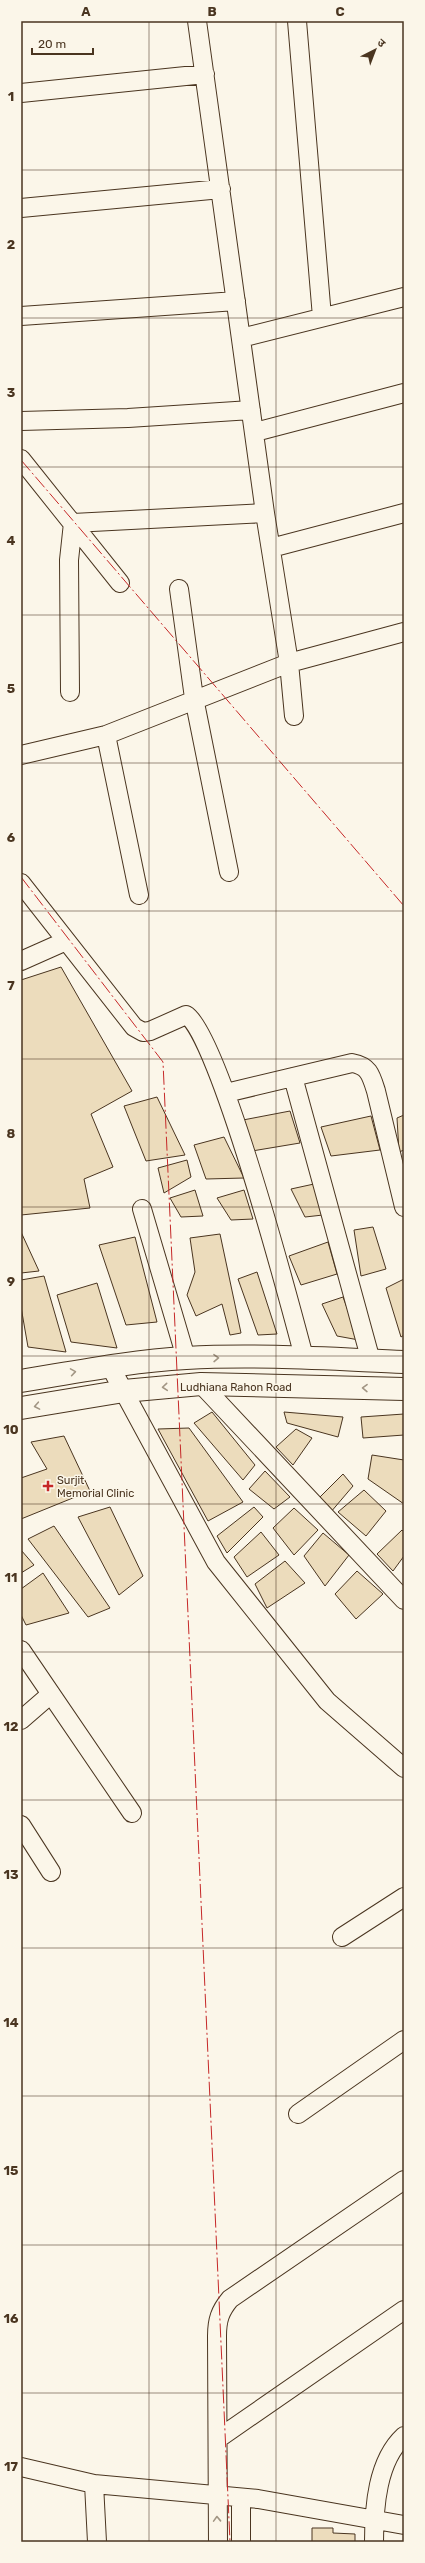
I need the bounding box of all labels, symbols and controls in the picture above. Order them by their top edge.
text: A [81,4,91,19]
text: B [207,4,217,19]
text: C [335,4,345,19]
scale bar [32,30,93,56]
north arrow [355,30,395,70]
text: उ [375,36,389,50]
text: 20 m [38,37,66,51]
text: 1 [8,89,14,104]
text: 2 [7,237,15,252]
text: 3 [7,385,16,400]
text: 4 [7,533,16,548]
text: 5 [7,681,15,696]
text: 6 [7,830,16,845]
text: 7 [7,978,15,993]
text: 8 [7,1126,16,1141]
text: 9 [7,1274,15,1289]
one-way arrow [213,1354,219,1362]
one-way arrow [70,1369,76,1377]
street label: Ludhiana Rahon Road [180,1381,292,1394]
one-way arrow [162,1383,168,1392]
one-way arrow [362,1384,368,1392]
one-way arrow [33,1401,40,1409]
text: 10 [3,1422,19,1437]
place label: Surjit Memorial Clinic [57,1474,134,1500]
marker: Surjit Memorial Clinic [42,1480,54,1492]
text: 11 [5,1570,17,1585]
text: 12 [4,1719,18,1734]
text: 13 [3,1867,19,1882]
text: 14 [3,2015,19,2030]
text: 15 [4,2163,18,2178]
text: 16 [4,2311,19,2326]
text: 17 [4,2459,19,2474]
one-way arrow [213,2516,221,2522]

